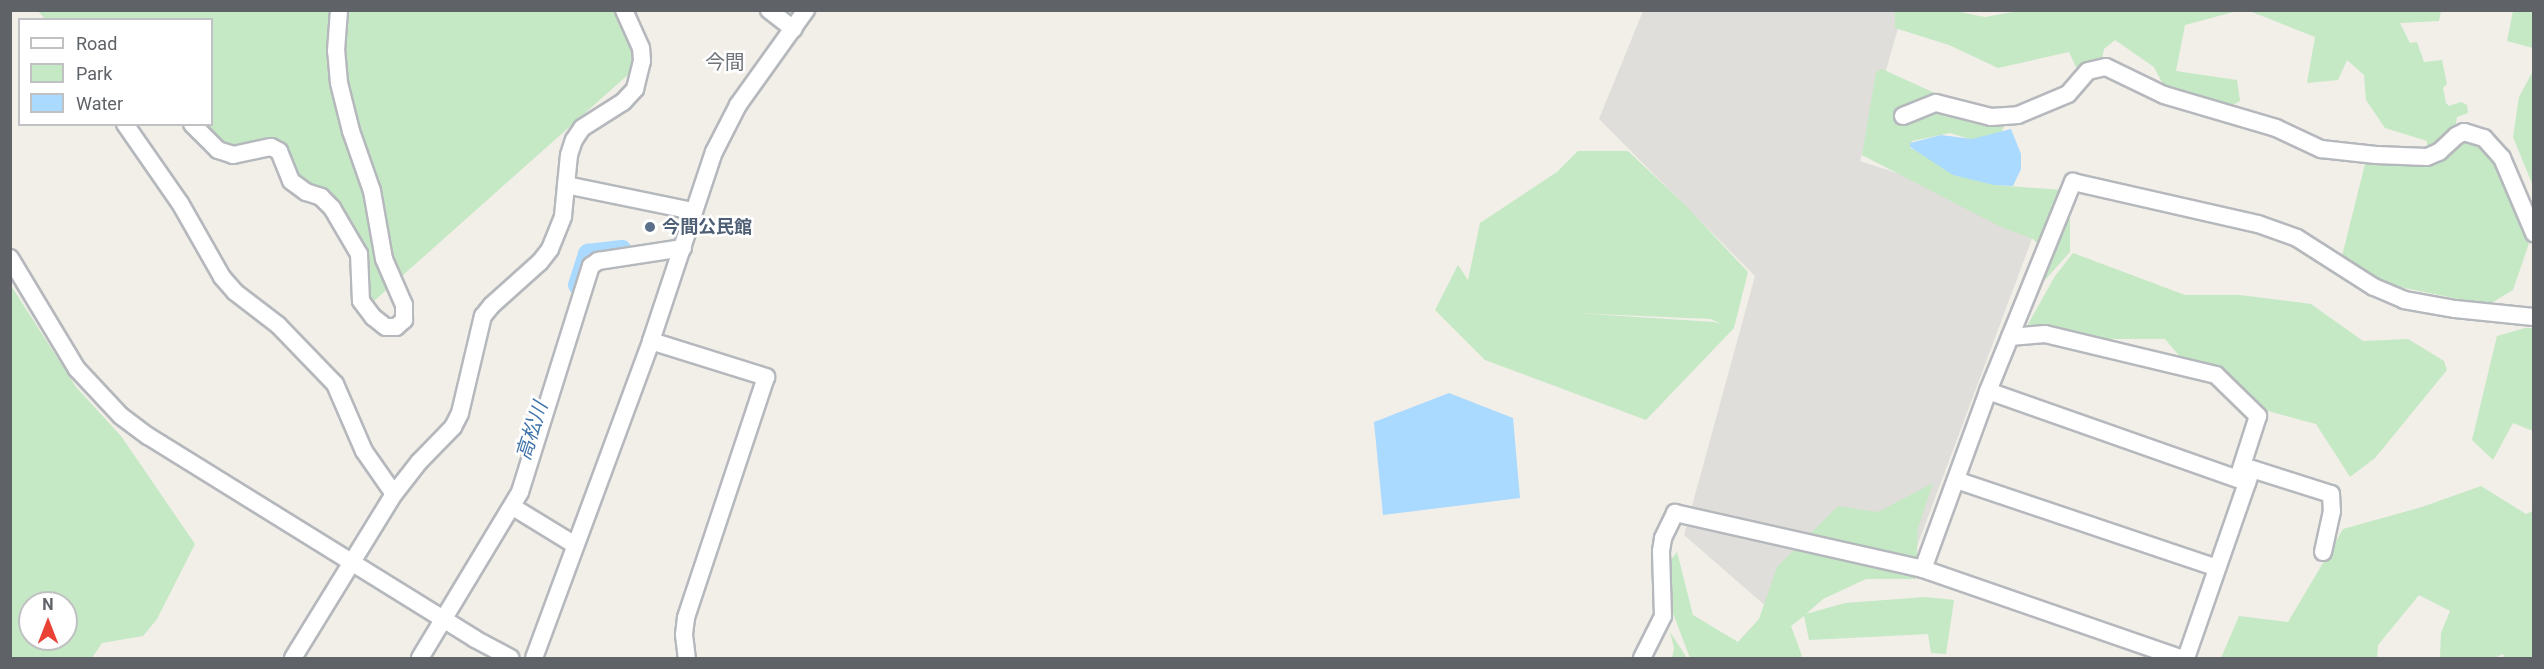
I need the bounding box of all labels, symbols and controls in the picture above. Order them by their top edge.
legend [18,18,213,126]
text: Road [76,33,117,54]
district label: 今間 [705,50,745,74]
text: Park [76,63,112,84]
text: Water [76,93,123,114]
place label: 今間公民館 [662,216,752,238]
marker: 今間公民館 [643,220,657,234]
water label: 高松川 [511,399,553,463]
north arrow [18,591,78,651]
text: N [42,595,54,614]

